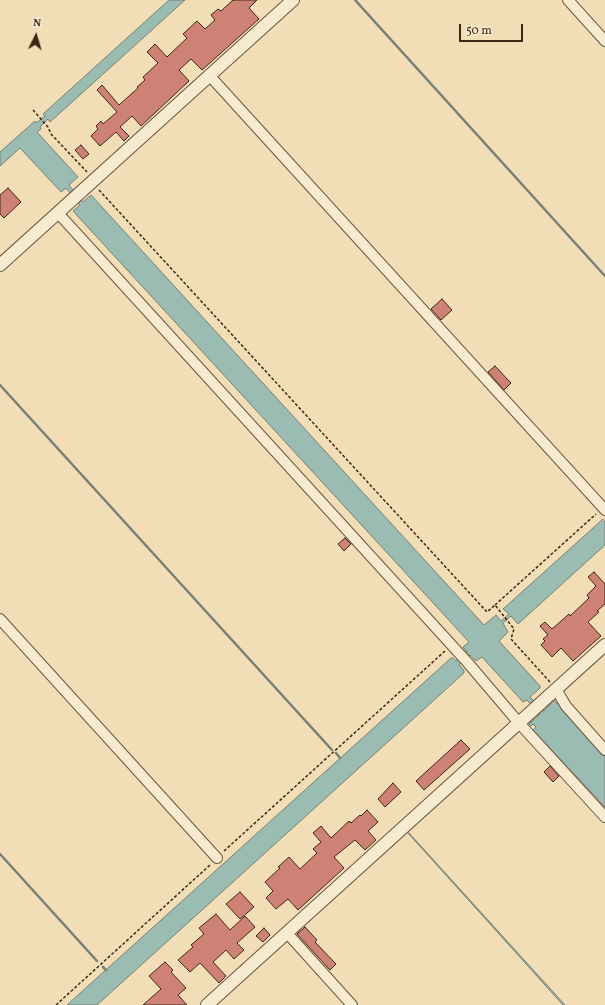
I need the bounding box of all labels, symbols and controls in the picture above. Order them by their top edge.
north arrow [16,16,56,56]
text: N [32,16,42,31]
scale bar [461,16,525,42]
text: 50 m [466,23,492,39]

